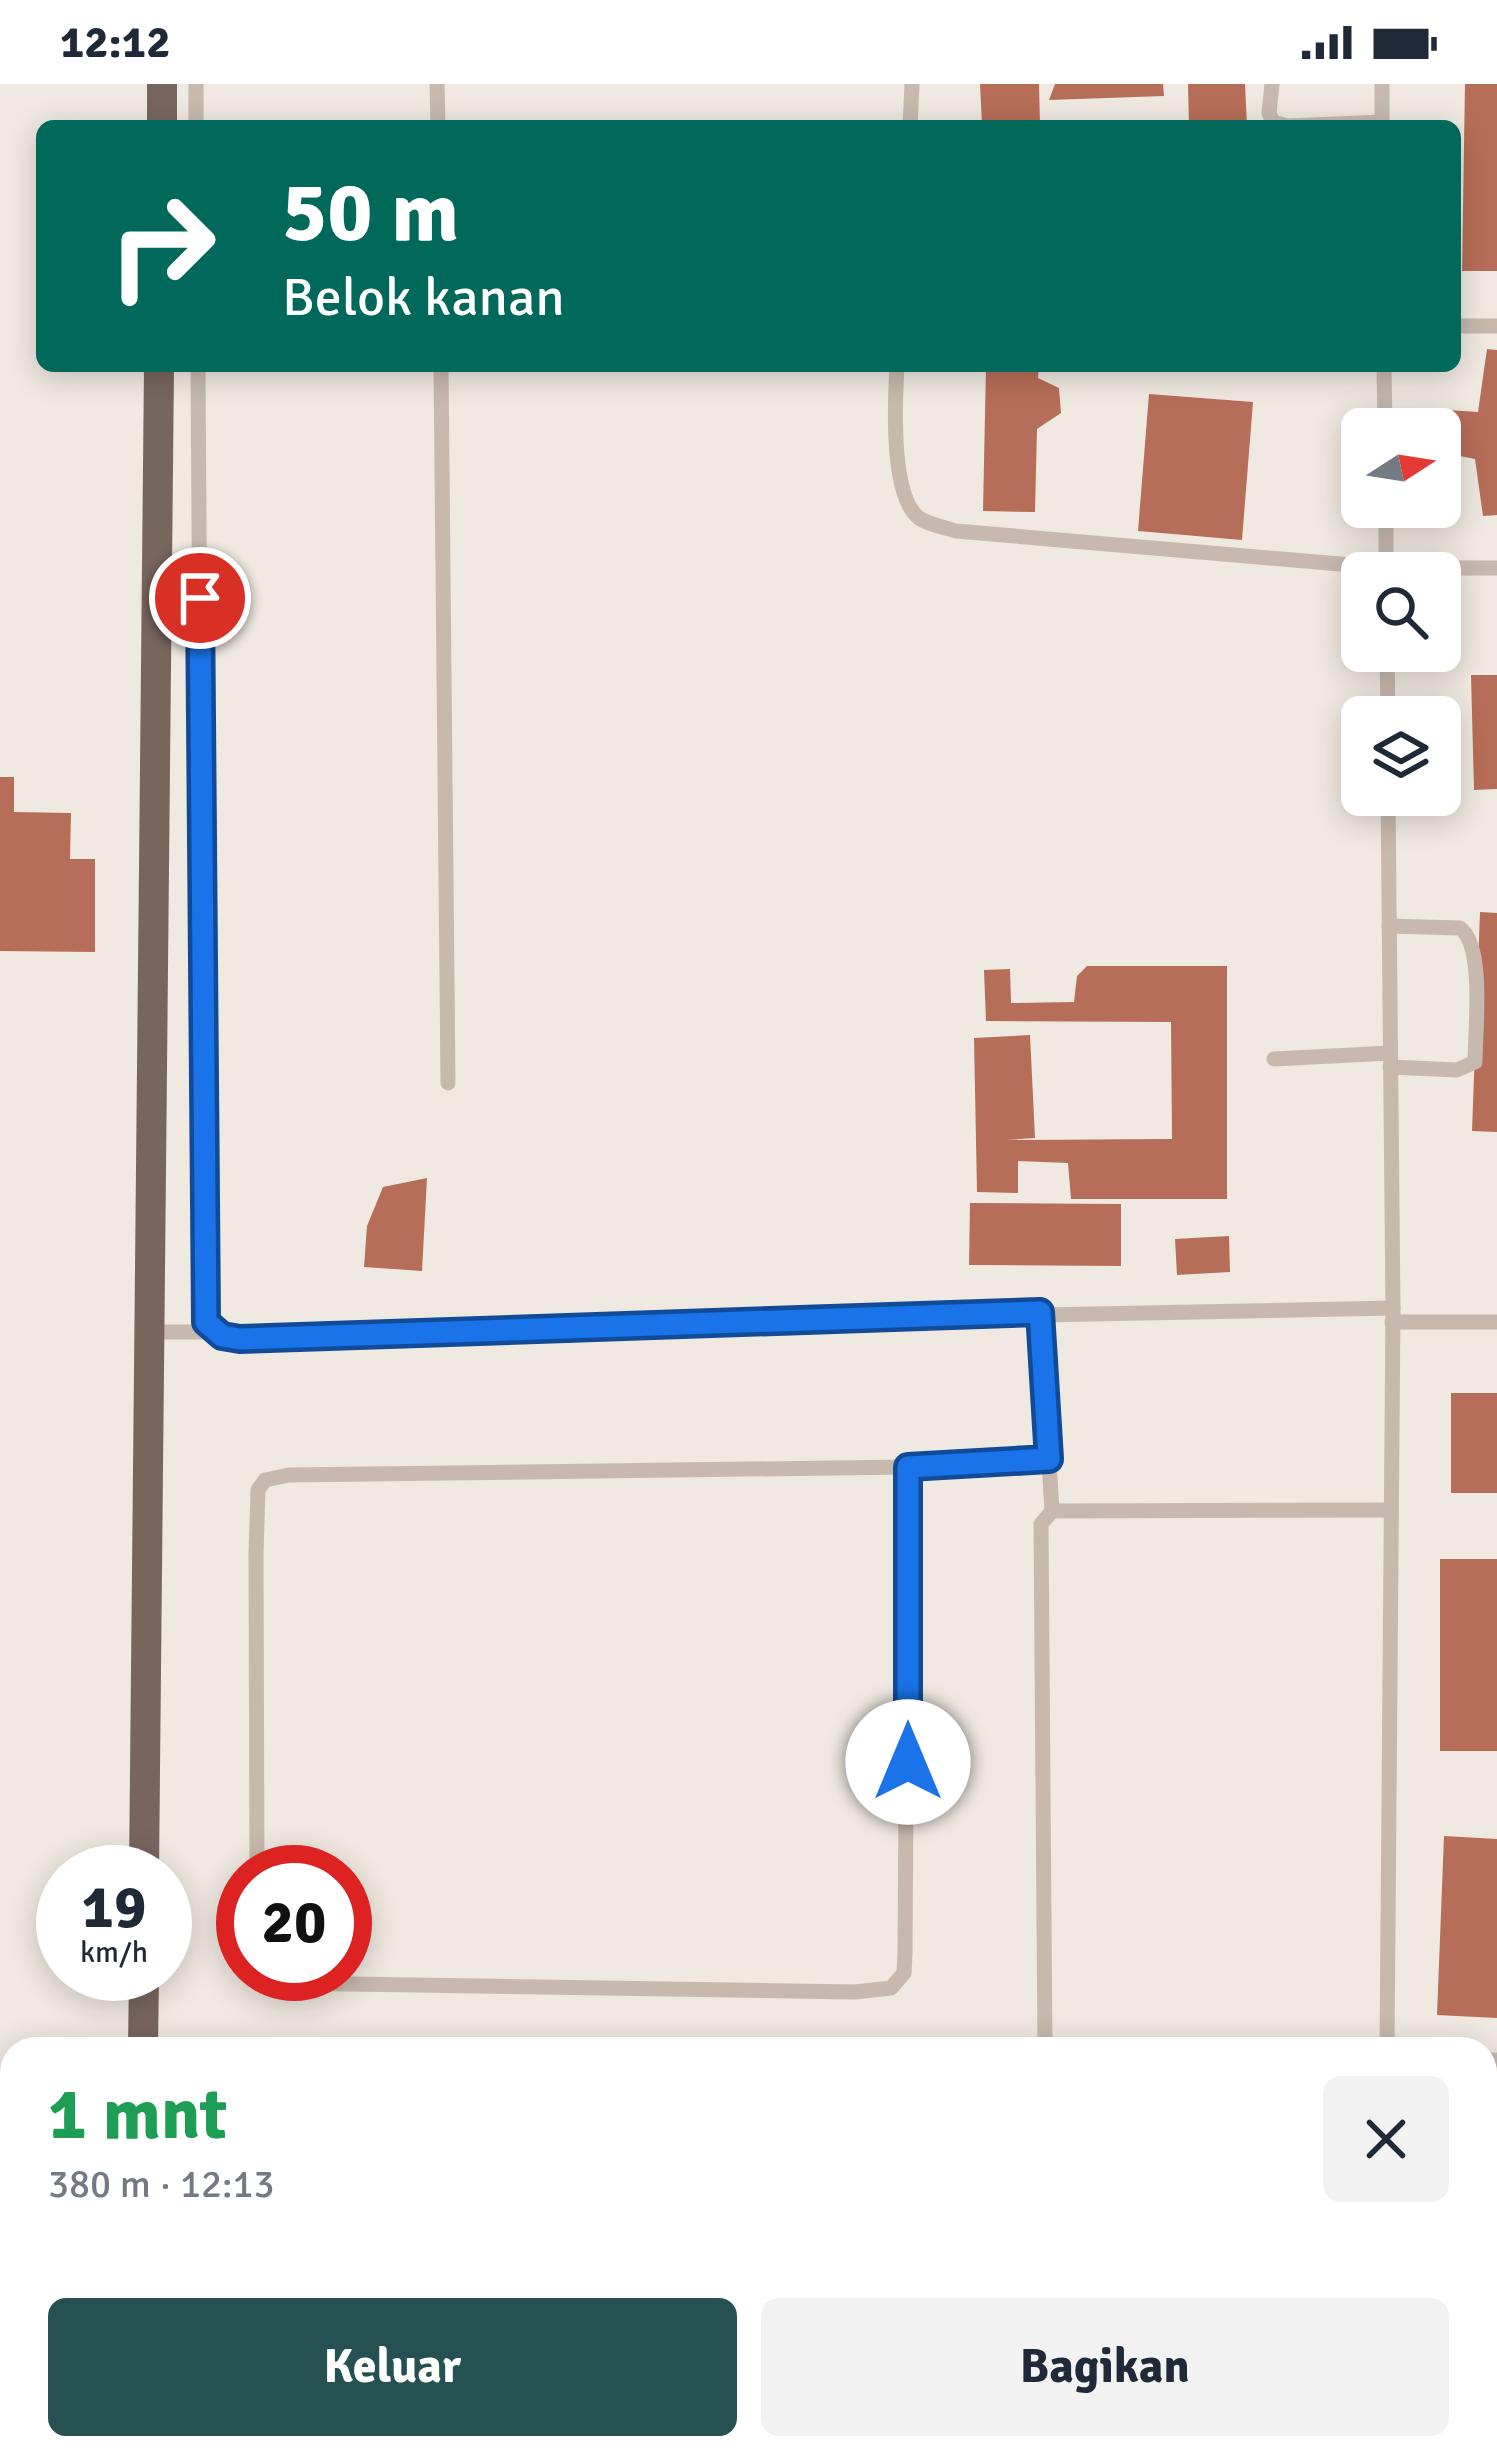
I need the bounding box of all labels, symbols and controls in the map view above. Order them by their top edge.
text: 12:12 [60,15,170,70]
text: 50 m [282,161,459,265]
icon: right [84,168,240,324]
text: Belok kanan [282,264,565,331]
north arrow [1341,408,1461,528]
map controls [1341,408,1461,816]
pin [149,547,251,649]
button: search [1341,552,1461,672]
icon: arrive [167,565,233,631]
button: layers [1341,696,1461,816]
position arrow [845,1699,971,1825]
speed limit sign: 20 [216,1845,372,2001]
text: 19 [82,1871,146,1945]
text: km/h [80,1934,148,1971]
text: 1 mnt [48,2070,227,2159]
button: close [1323,2076,1449,2202]
text: 380 m · 12:13 [48,2160,275,2208]
button: Keluar [48,2298,737,2436]
button: Bagikan [761,2298,1449,2436]

